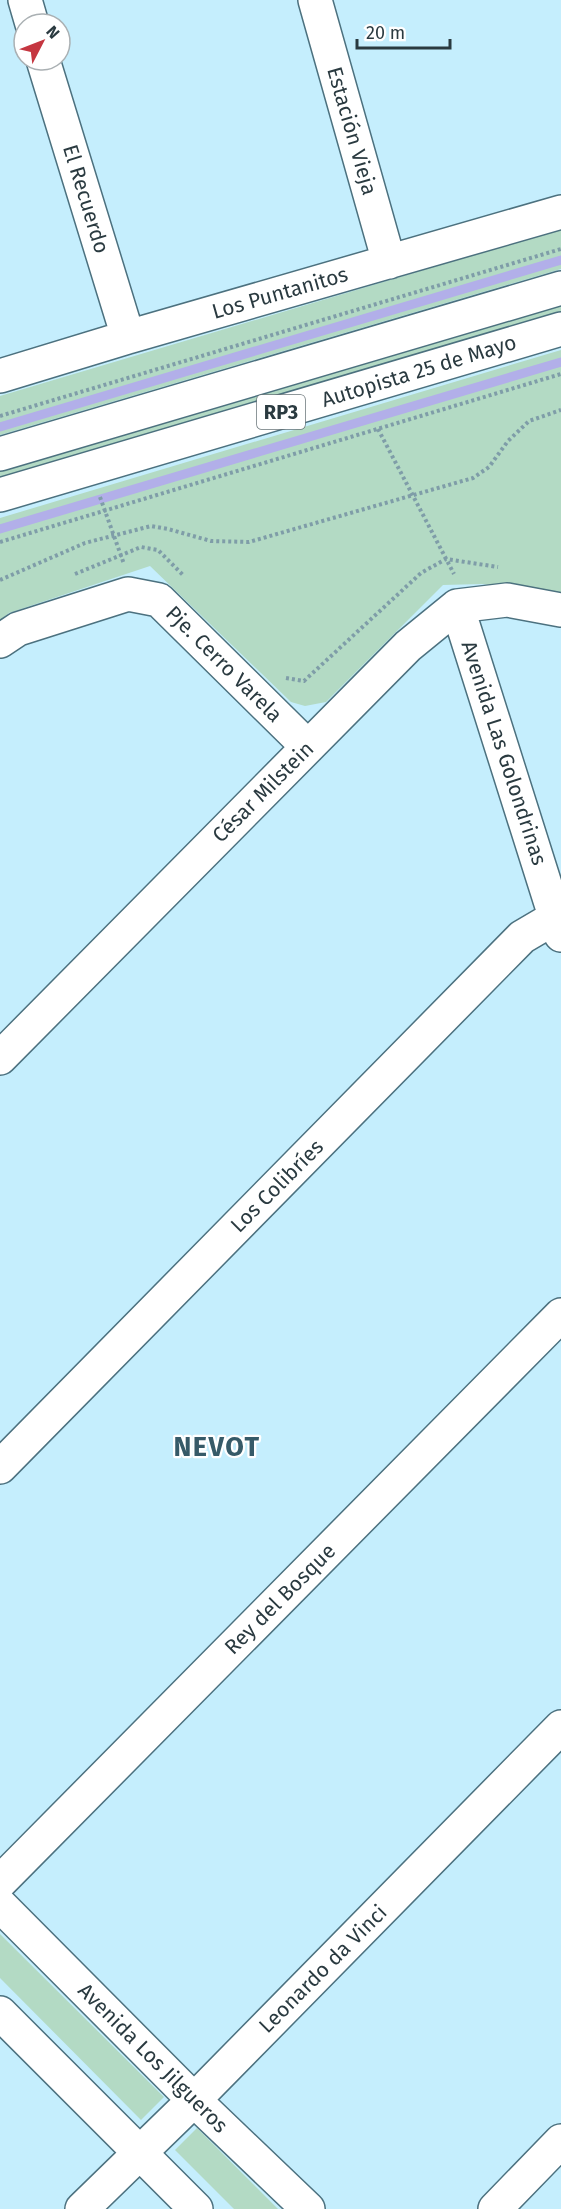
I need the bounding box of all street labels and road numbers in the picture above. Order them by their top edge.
street label: Estación Vieja [321,64,383,198]
street label: El Recuerdo [57,141,115,257]
street label: Los Puntanitos [209,261,351,325]
street label: Autopista 25 de Mayo [318,329,520,413]
road number: RP3 [257,395,305,429]
street label: Pje. Cerro Varela [160,600,288,728]
street label: Avenida Las Golondrinas [455,638,553,869]
street label: César Milstein [207,736,319,848]
street label: Los Colibríes [225,1134,329,1238]
street label: Rey del Bosque [219,1538,341,1660]
street label: Leonardo da Vinci [253,1899,393,2039]
street label: Avenida Los Jilgueros [73,1978,234,2139]

